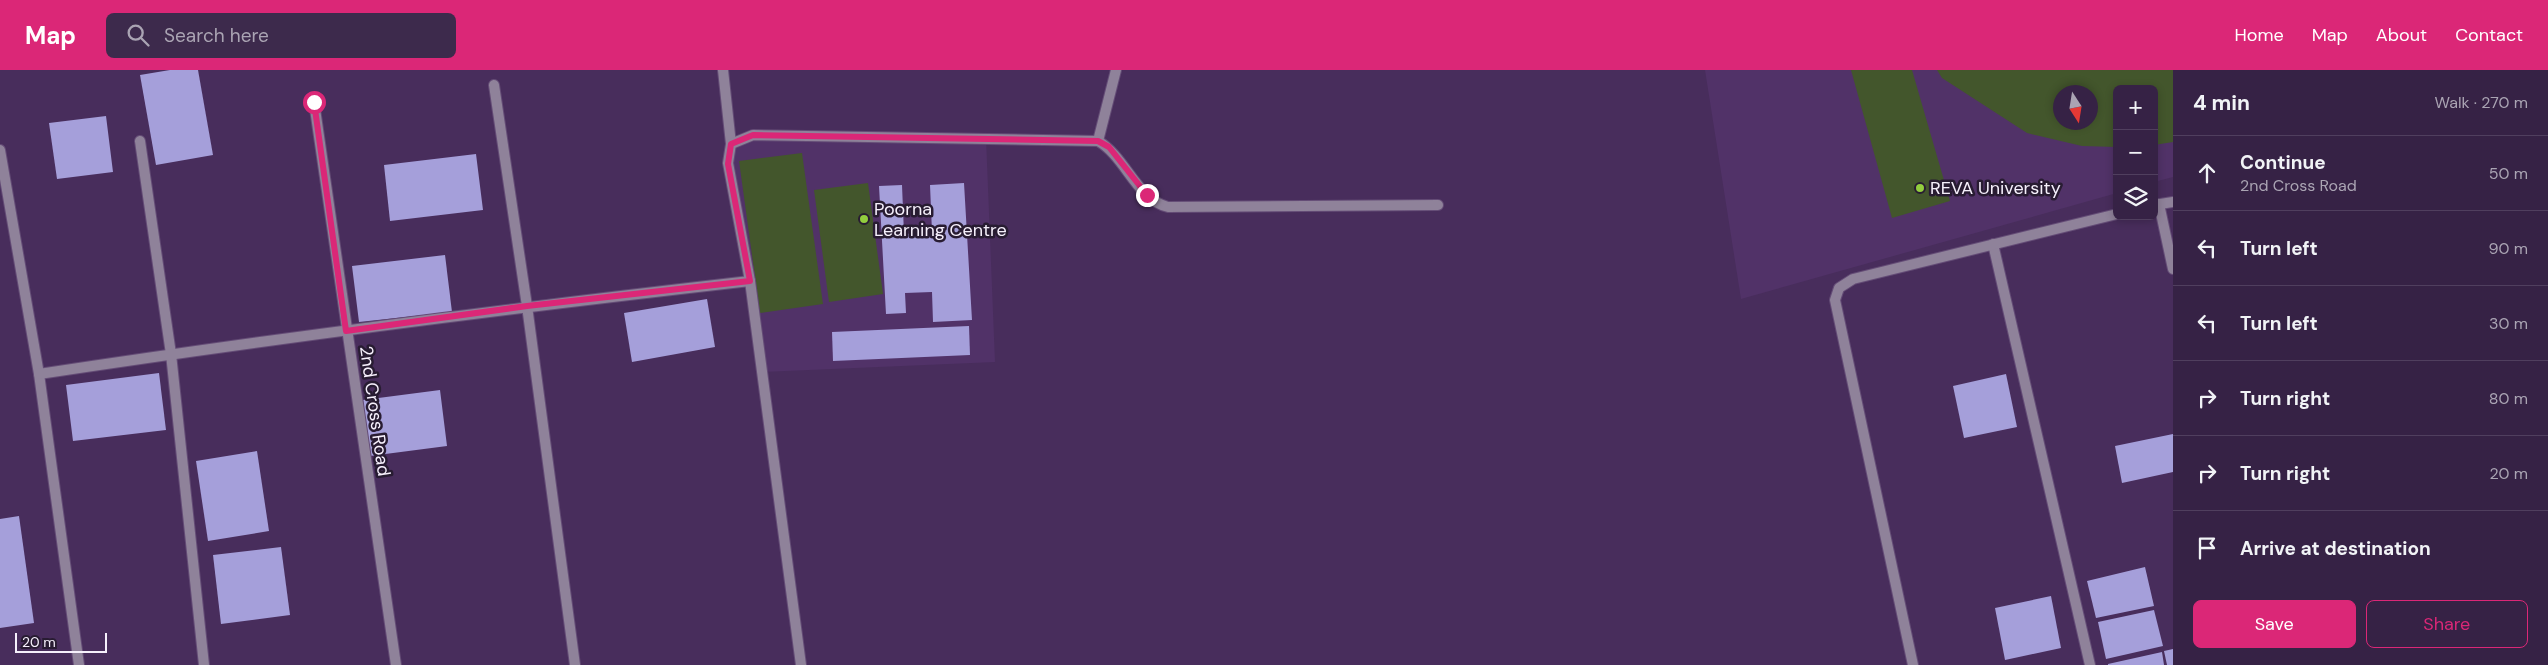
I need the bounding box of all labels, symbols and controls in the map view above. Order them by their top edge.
search box [106,13,456,58]
text: Map [25,20,76,51]
icon: search [124,21,152,49]
text: Search here [164,23,269,48]
text: Home [2234,23,2284,47]
text: Map [2312,23,2348,47]
text: About [2376,23,2427,47]
text: Contact [2455,23,2523,47]
north arrow [2053,85,2098,130]
map controls [2113,85,2158,220]
button: + [2113,85,2158,130]
text: 4 min [2193,89,2250,117]
route start [303,91,326,114]
text: Walk · 270 m [2435,92,2528,113]
button: − [2113,130,2158,175]
text: Continue [2240,150,2326,175]
icon: ahead [2193,159,2221,187]
text: 50 m [2489,163,2528,184]
button: layers [2113,175,2158,220]
text: 2nd Cross Road [2240,175,2357,196]
place label: REVA University [1930,176,2061,200]
marker: REVA University [1914,182,1926,194]
route end [1136,184,1159,207]
place label: Poorna Learning Centre [874,197,1007,242]
marker: Poorna Learning Centre [858,213,870,225]
icon: left [2193,234,2221,262]
text: Turn left [2240,236,2318,261]
text: 90 m [2488,238,2528,259]
icon: left [2193,309,2221,337]
text: Turn left [2240,311,2318,336]
text: 30 m [2489,313,2528,334]
street label: 2nd Cross Road [354,344,396,478]
icon: right [2193,384,2221,412]
text: Turn right [2240,386,2330,411]
text: 80 m [2489,388,2528,409]
icon: right [2193,459,2221,487]
text: Turn right [2240,461,2330,486]
text: 20 m [2489,463,2528,484]
icon: arrive [2193,534,2221,562]
text: Arrive at destination [2240,536,2431,561]
button: Save [2193,600,2356,648]
button: Share [2366,600,2528,648]
scale bar [15,630,108,653]
text: 20 m [22,633,56,651]

